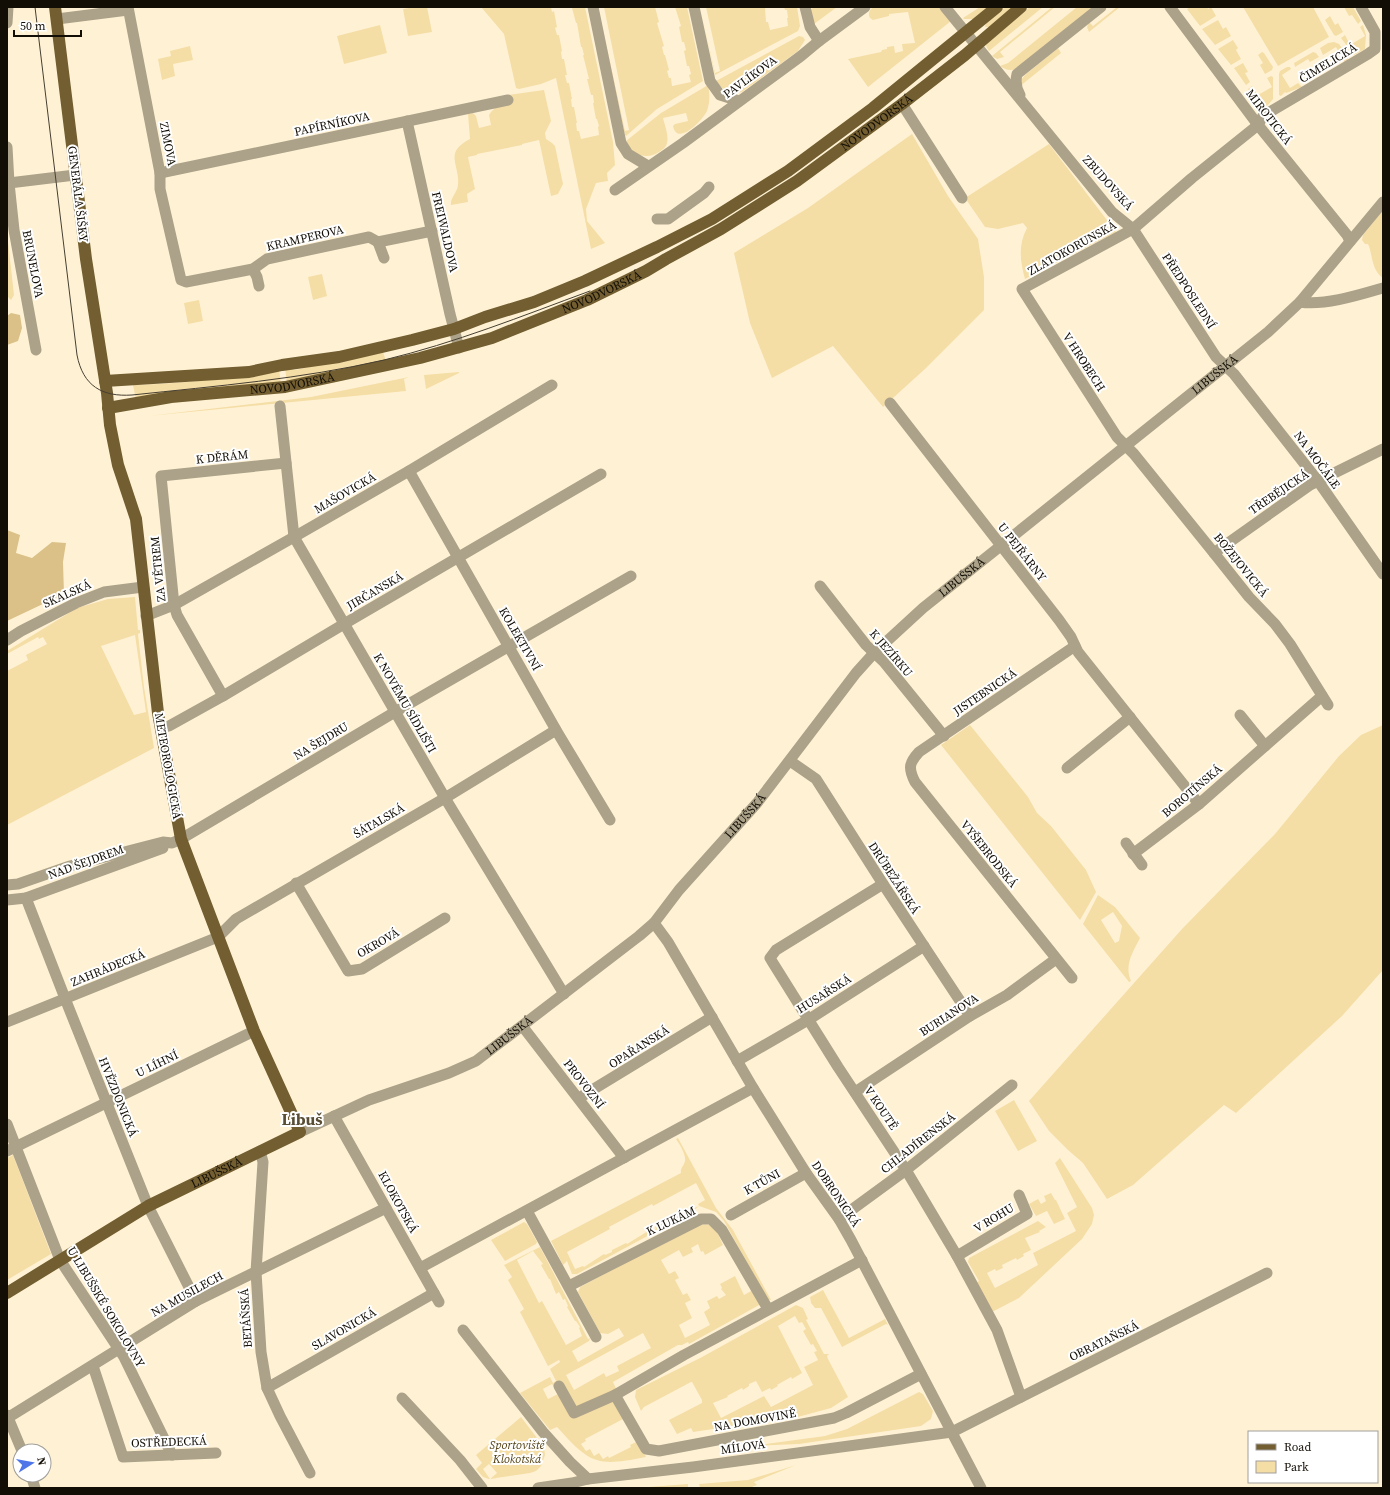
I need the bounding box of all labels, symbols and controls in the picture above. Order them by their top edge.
scale bar [14,12,81,38]
text: 50 m [20,18,46,34]
street label: ČIMELICKÁ [1296,39,1360,87]
street label: PAVLÍKOVA [720,52,780,102]
street label: MIROTICKÁ [1242,86,1296,148]
street label: NOVODVORSKÁ [837,91,916,154]
street label: PAPÍRNÍKOVA [293,108,371,140]
street label: ZIMOVA [156,121,180,167]
street label: GENERÁLA ŠIŠKY [64,145,92,243]
street label: ZBUDOVSKÁ [1079,152,1137,214]
street label: FREIWALDOVA [428,190,462,274]
street label: ZLATOKORUNSKÁ [1025,217,1119,279]
street label: KRAMPEROVA [265,221,345,255]
street label: BRUNELOVA [19,229,47,299]
street label: PŘEDPOSLEDNÍ [1159,250,1219,332]
street label: NOVODVORSKÁ [559,267,644,317]
street label: V HROBECH [1059,329,1109,395]
street label: LIBUŠSKÁ [1188,351,1241,398]
street label: NOVODVORSKÁ [249,369,336,398]
street label: NA MOČÁLE [1290,428,1344,492]
street label: K DĚRÁM [195,446,249,468]
street label: TŘEBĚJICKÁ [1246,466,1312,518]
street label: MAŠOVICKÁ [311,469,379,517]
street label: U PEJŘÁRNY [994,519,1050,585]
street label: BOŽEJOVICKÁ [1210,530,1272,600]
street label: ZA VĚTREM [147,535,169,602]
street label: LIBUŠSKÁ [935,553,988,601]
street label: JIRČANSKÁ [343,568,406,614]
street label: SKALSKÁ [40,576,94,612]
street label: KOLEKTIVNÍ [495,604,545,674]
street label: K JEZÍRKU [866,626,916,680]
street label: K NOVÉMU SÍDLIŠTI [370,650,440,756]
street label: JISTEBNICKÁ [949,665,1020,720]
street label: METEOROLOGICKÁ [151,711,185,821]
street label: NA ŠEJDRU [291,718,352,764]
street label: BOROTÍNSKÁ [1158,761,1226,821]
street label: LIBUŠSKÁ [721,790,769,842]
street label: ŠÁTALSKÁ [351,800,407,842]
street label: VYŠEBRODSKÁ [957,817,1021,891]
street label: DRŮBEŽÁŘSKÁ [865,839,923,917]
street label: NAD ŠEJDREM [46,841,126,883]
street label: OKROVÁ [354,924,402,962]
street label: ZAHRÁDECKÁ [68,946,148,990]
street label: HUSAŘSKÁ [794,971,854,1017]
street label: BURIANOVA [917,990,981,1040]
street label: LIBUŠSKÁ [483,1012,536,1059]
street label: OPAŘANSKÁ [606,1022,673,1072]
street label: U LÍHNÍ [133,1047,181,1081]
street label: HVĚZDONICKÁ [95,1055,141,1139]
street label: PROVOZNÍ [560,1056,608,1112]
street label: V KOUTĚ [861,1083,901,1133]
district label: Libuš [281,1108,323,1130]
street label: CHLADÍRENSKÁ [877,1109,959,1177]
street label: LIBUŠSKÁ [188,1153,245,1192]
street label: DOBRONICKÁ [808,1158,864,1230]
street label: K TŮNI [741,1165,783,1199]
street label: KLOKOTSKÁ [374,1168,422,1236]
street label: V ROHU [971,1200,1017,1236]
street label: K LUKÁM [644,1203,698,1239]
street label: U LIBUŠSKÉ SOKOLOVNY [64,1244,149,1371]
street label: NA MUSILECH [148,1268,226,1320]
street label: BETÁŇSKÁ [236,1288,256,1348]
street label: SLAVONICKÁ [309,1304,379,1354]
street label: OBRATAŇSKÁ [1066,1317,1142,1365]
street label: NA DOMOVINĚ [713,1405,797,1435]
legend [1248,1431,1378,1483]
street label: OSTŘEDECKÁ [131,1433,207,1451]
street label: MÍLOVÁ [720,1436,766,1458]
park label: Sportoviště Klokotská [490,1437,546,1467]
text: Road [1284,1439,1311,1455]
north arrow [12,1443,52,1483]
text: N [33,1456,49,1467]
text: Park [1284,1459,1309,1475]

